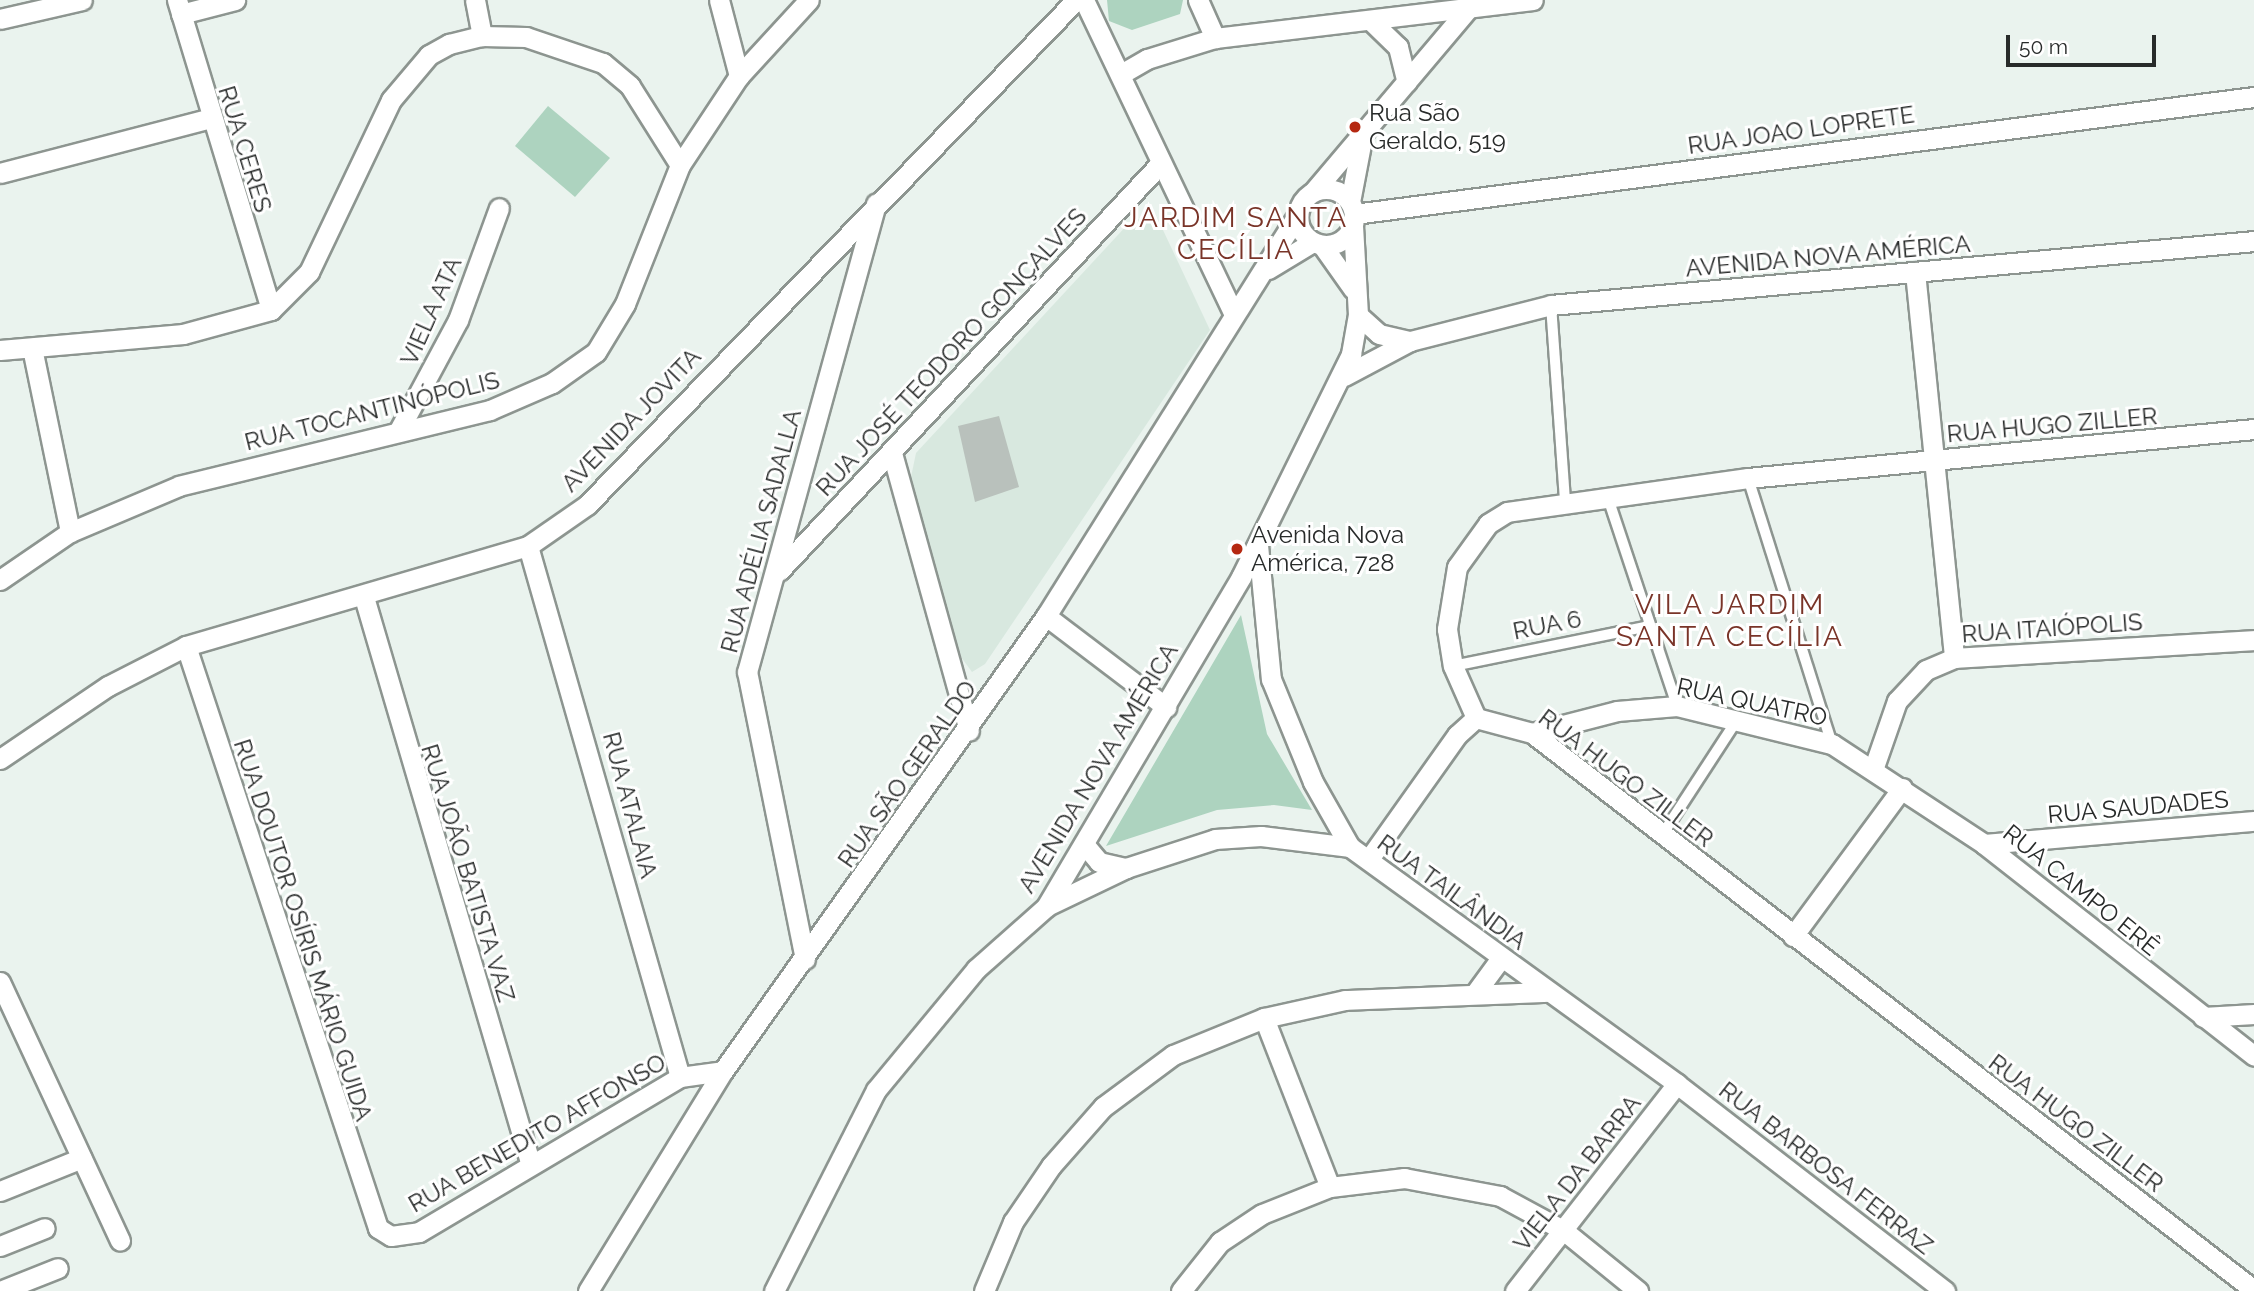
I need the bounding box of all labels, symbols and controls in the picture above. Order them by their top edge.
scale bar [2009,21,2160,65]
text: 50 m [2019,34,2068,59]
street label: RUA CERES [212,82,278,216]
place label: Rua São Geraldo, 519 [1369,99,1506,155]
street label: RUA JOAO LOPRETE [1685,100,1917,160]
marker: Rua São Geraldo, 519 [1347,119,1363,135]
street label: RUA JOSÉ TEODORO GONÇALVES [809,201,1093,503]
district label: JARDIM SANTA CECÍLIA [1125,201,1347,267]
street label: AVENIDA NOVA AMÉRICA [1683,229,1973,283]
street label: VIELA ATA [394,252,468,370]
street label: AVENIDA JOVITA [555,342,707,498]
street label: RUA TOCANTINÓPOLIS [241,365,503,457]
street label: RUA HUGO ZILLER [1945,401,2159,449]
street label: RUA ADÉLIA SADALLA [714,405,808,657]
place label: Avenida Nova América, 728 [1251,521,1404,577]
marker: Avenida Nova América, 728 [1229,541,1245,557]
district label: VILA JARDIM SANTA CECÍLIA [1617,588,1843,654]
street label: RUA 6 [1510,604,1584,646]
street label: RUA ITAIÓPOLIS [1960,607,2144,649]
street label: AVENIDA NOVA AMÉRICA [1011,637,1185,899]
street label: RUA QUATRO [1674,672,1830,732]
street label: RUA SÃO GERALDO [831,675,983,873]
street label: RUA HUGO ZILLER [1533,703,1719,853]
street label: RUA ATALAIA [596,728,664,882]
street label: RUA DOUTOR OSÍRIS MÁRIO GUIDA [227,735,379,1125]
street label: RUA JOÃO BATISTA VAZ [415,739,521,1007]
street label: RUA SAUDADES [2046,785,2230,829]
street label: RUA CAMPO ERÊ [1997,818,2165,962]
street label: RUA TAILÂNDIA [1371,828,1533,956]
street label: RUA BENEDITO AFFONSO [403,1047,671,1219]
street label: RUA HUGO ZILLER [1983,1048,2169,1198]
street label: RUA BARBOSA FERRAZ [1713,1075,1939,1261]
street label: VIELA DA BARRA [1507,1089,1647,1257]

